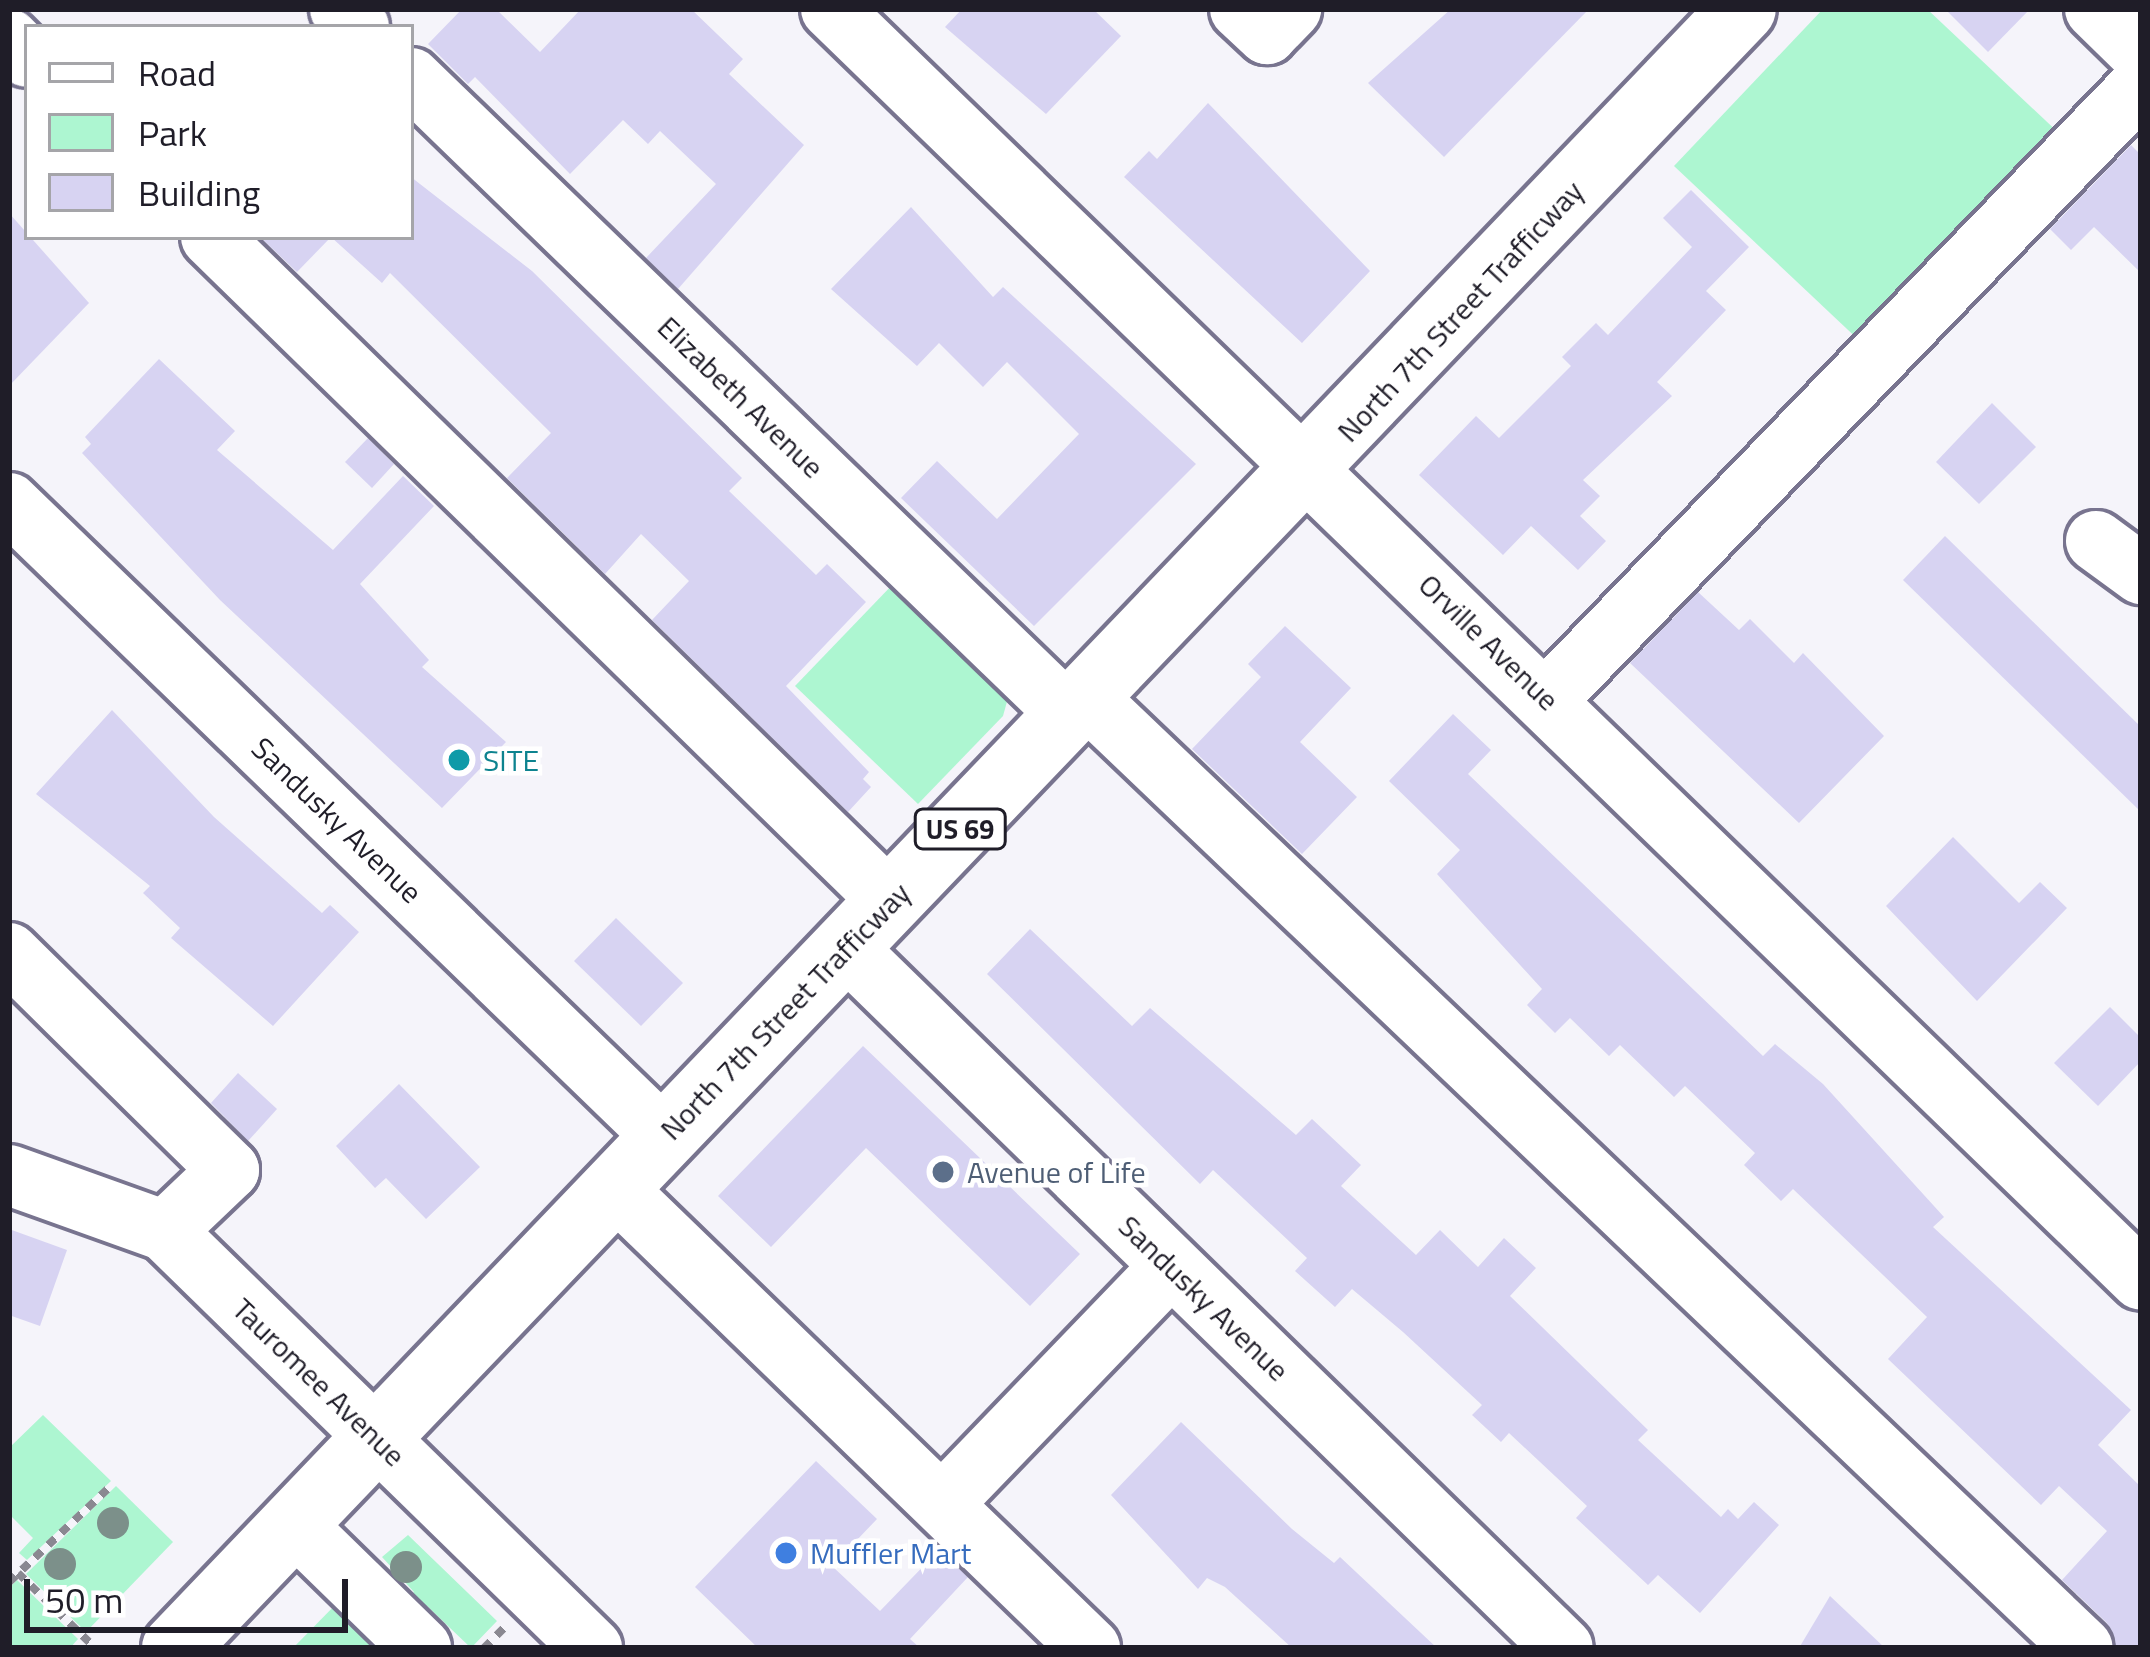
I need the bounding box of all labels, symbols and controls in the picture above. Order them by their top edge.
legend [24,24,414,240]
text: Road [138,45,216,100]
text: Park [138,105,207,160]
text: Building [138,165,260,220]
street label: North 7th Street Trafficway [1330,173,1590,449]
street label: Elizabeth Avenue [651,309,831,485]
street label: Orville Avenue [1412,566,1566,718]
street label: Sandusky Avenue [244,730,430,910]
place label: SITE [483,742,539,778]
marker: SITE [446,747,472,773]
road number: US 69 [912,808,1008,850]
street label: North 7th Street Trafficway [653,875,917,1147]
place label: Avenue of Life [967,1154,1146,1190]
marker: Avenue of Life [930,1159,956,1185]
street label: Sandusky Avenue [1111,1208,1297,1388]
street label: Tauromee Avenue [225,1291,413,1473]
place label: Muffler Mart [810,1535,971,1571]
marker: Muffler Mart [773,1540,799,1566]
scale bar [30,1555,354,1629]
text: 50 m [45,1572,123,1627]

